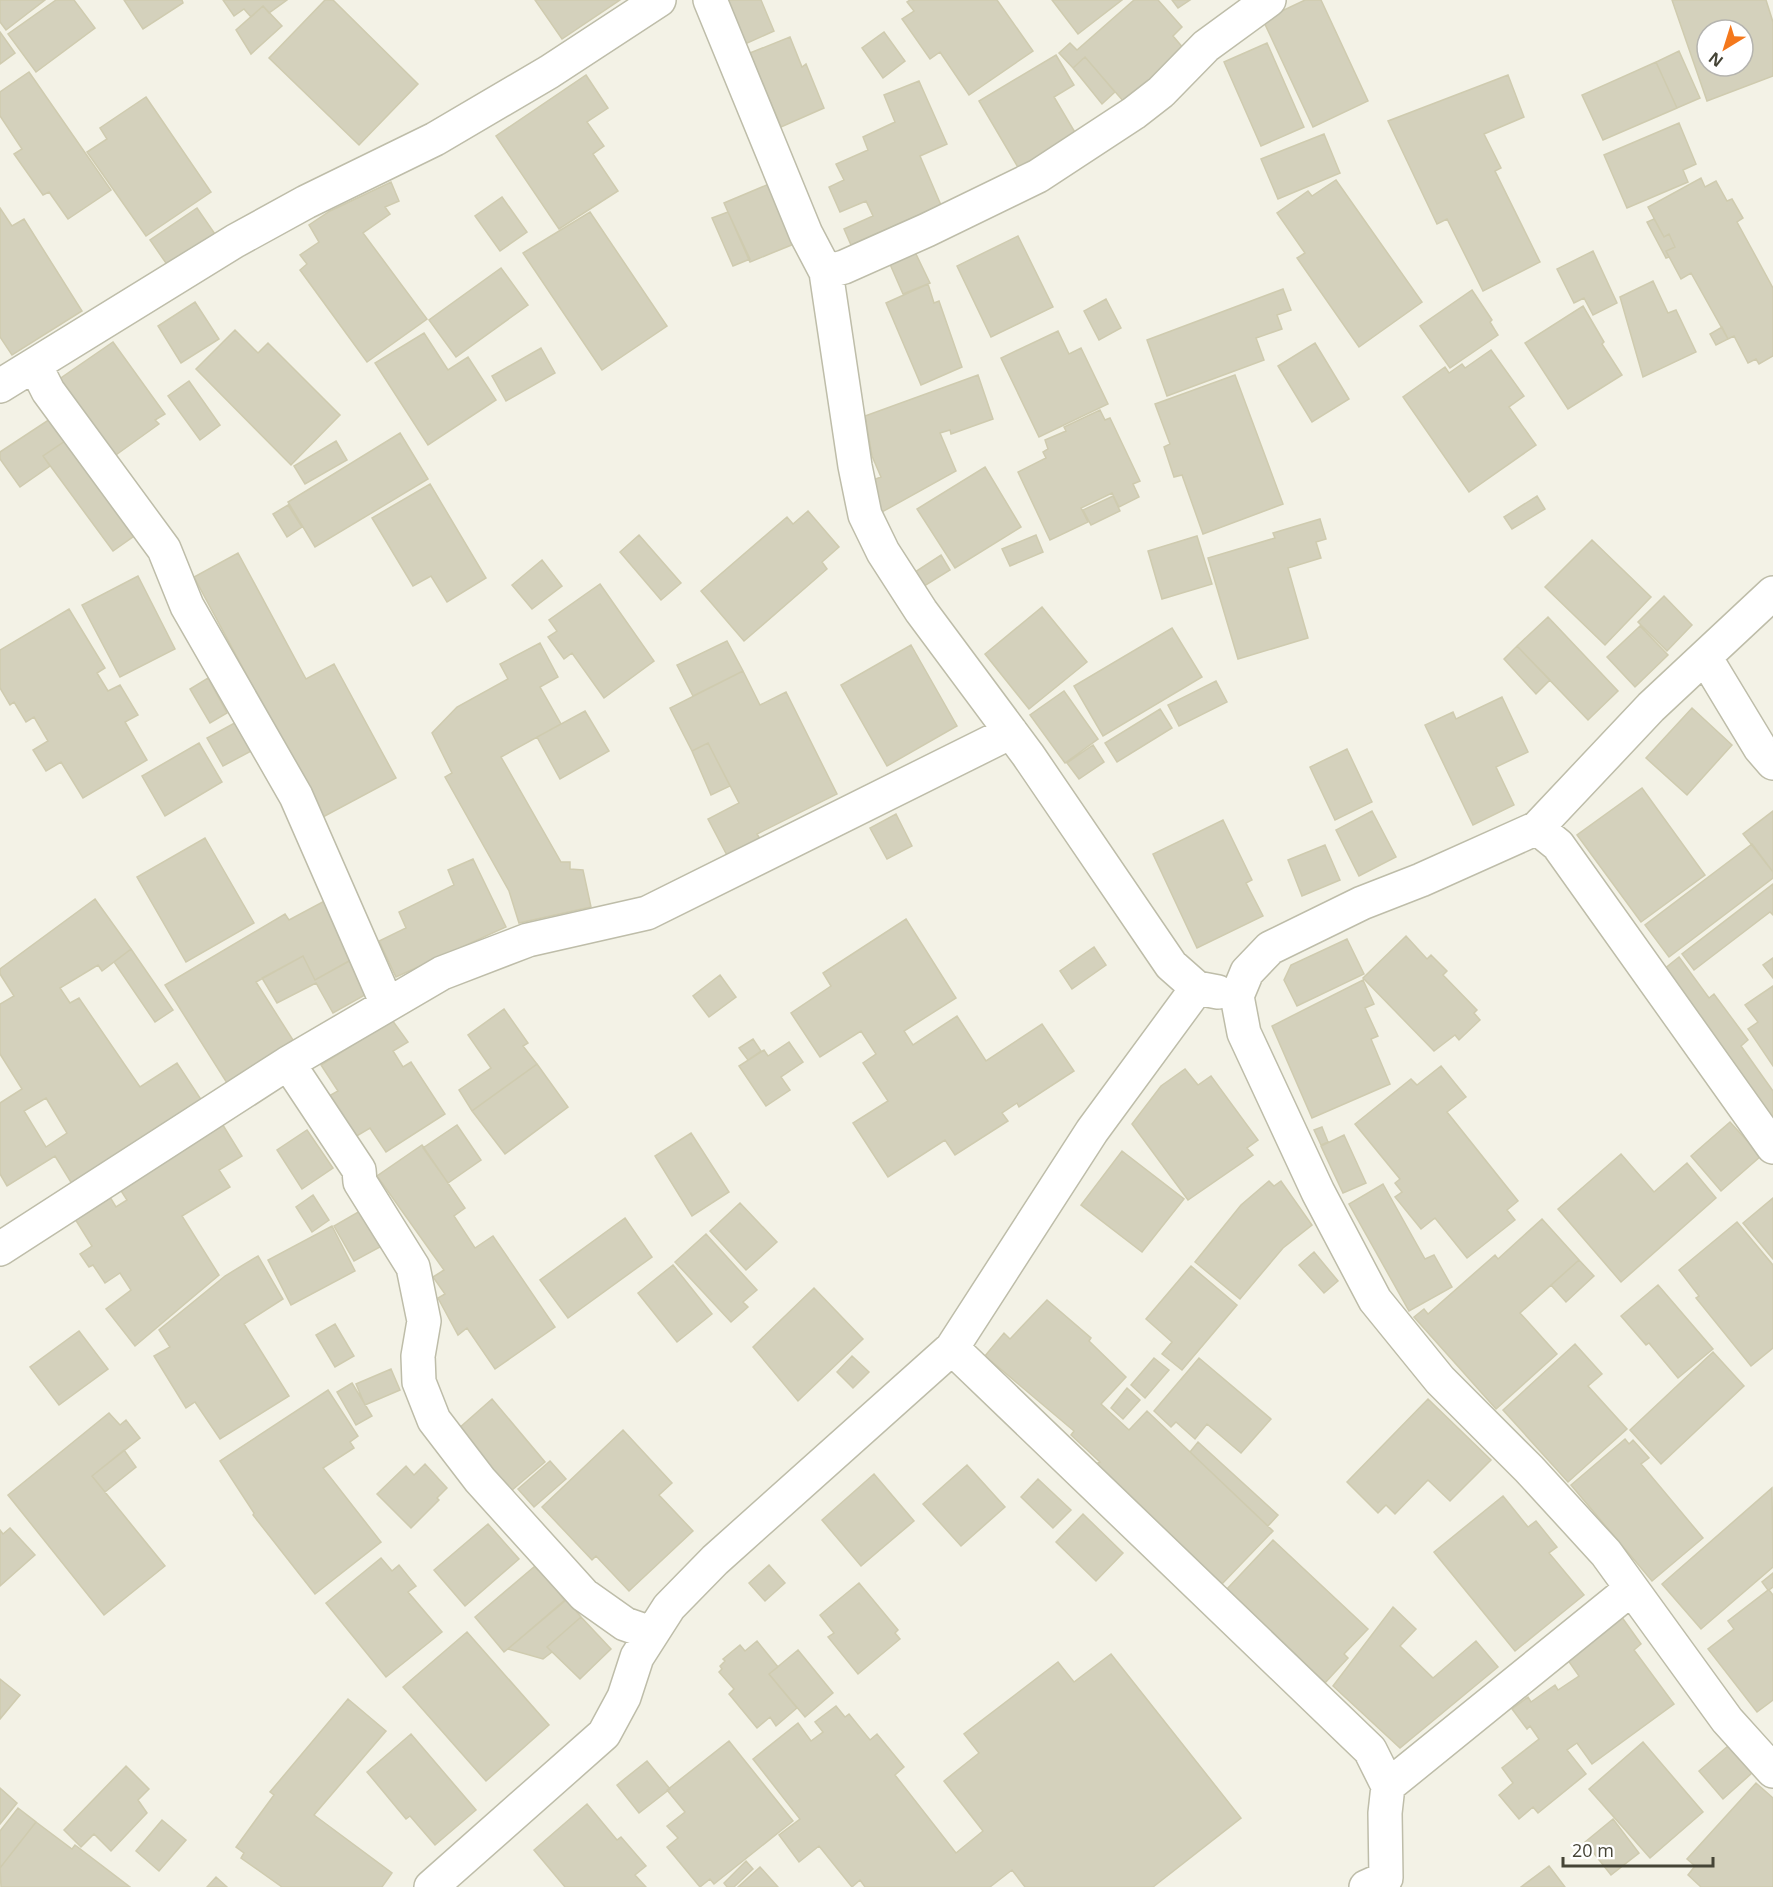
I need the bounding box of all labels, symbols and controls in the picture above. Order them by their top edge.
north arrow [1695,18,1755,78]
text: N [1704,47,1728,72]
scale bar [1563,1830,1713,1868]
text: 20 m [1572,1838,1614,1862]

